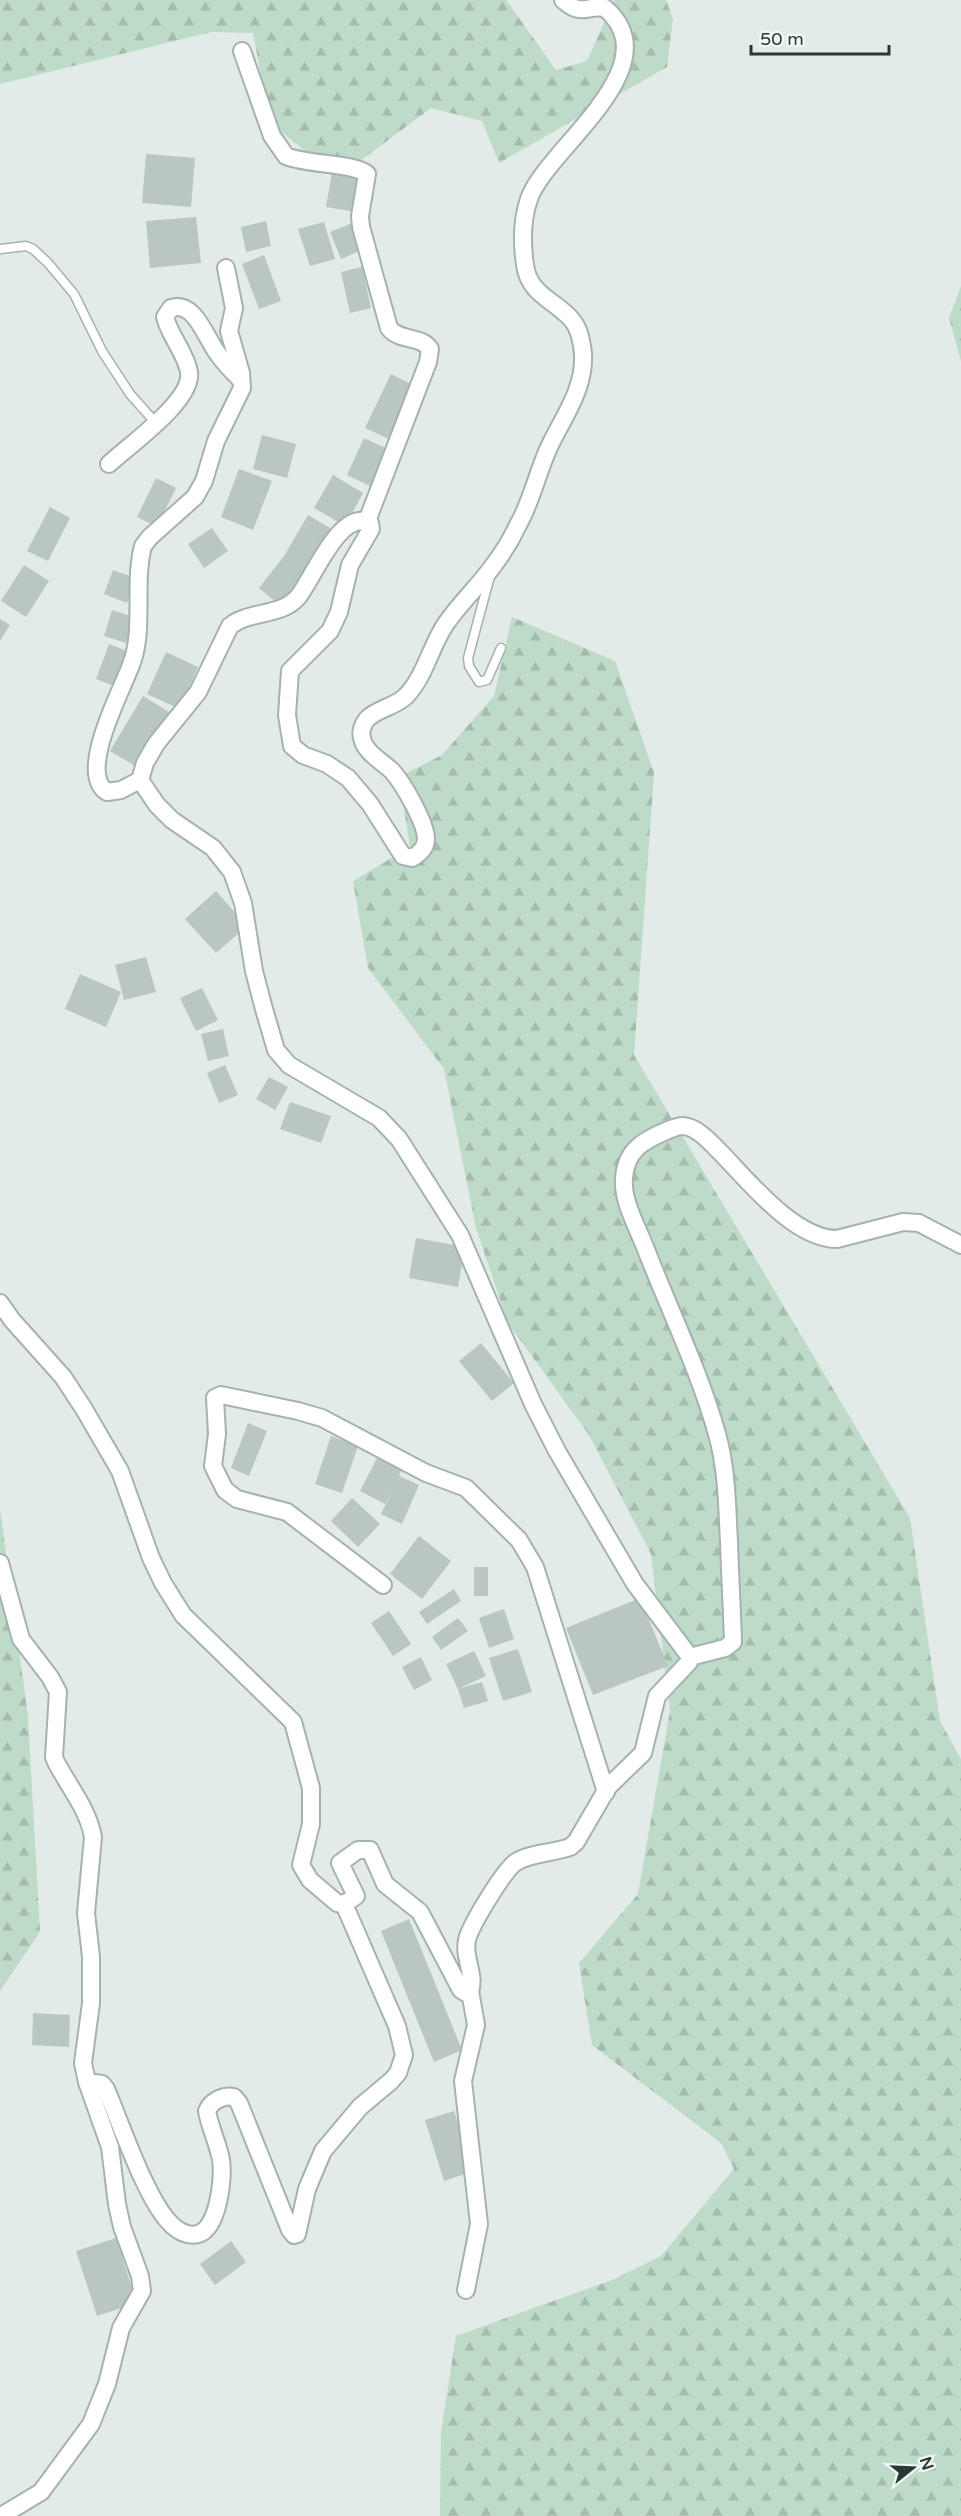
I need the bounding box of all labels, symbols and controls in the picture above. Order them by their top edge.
scale bar [751,18,889,56]
text: 50 m [760,28,804,50]
north arrow [883,2438,943,2498]
text: N [915,2454,938,2473]

